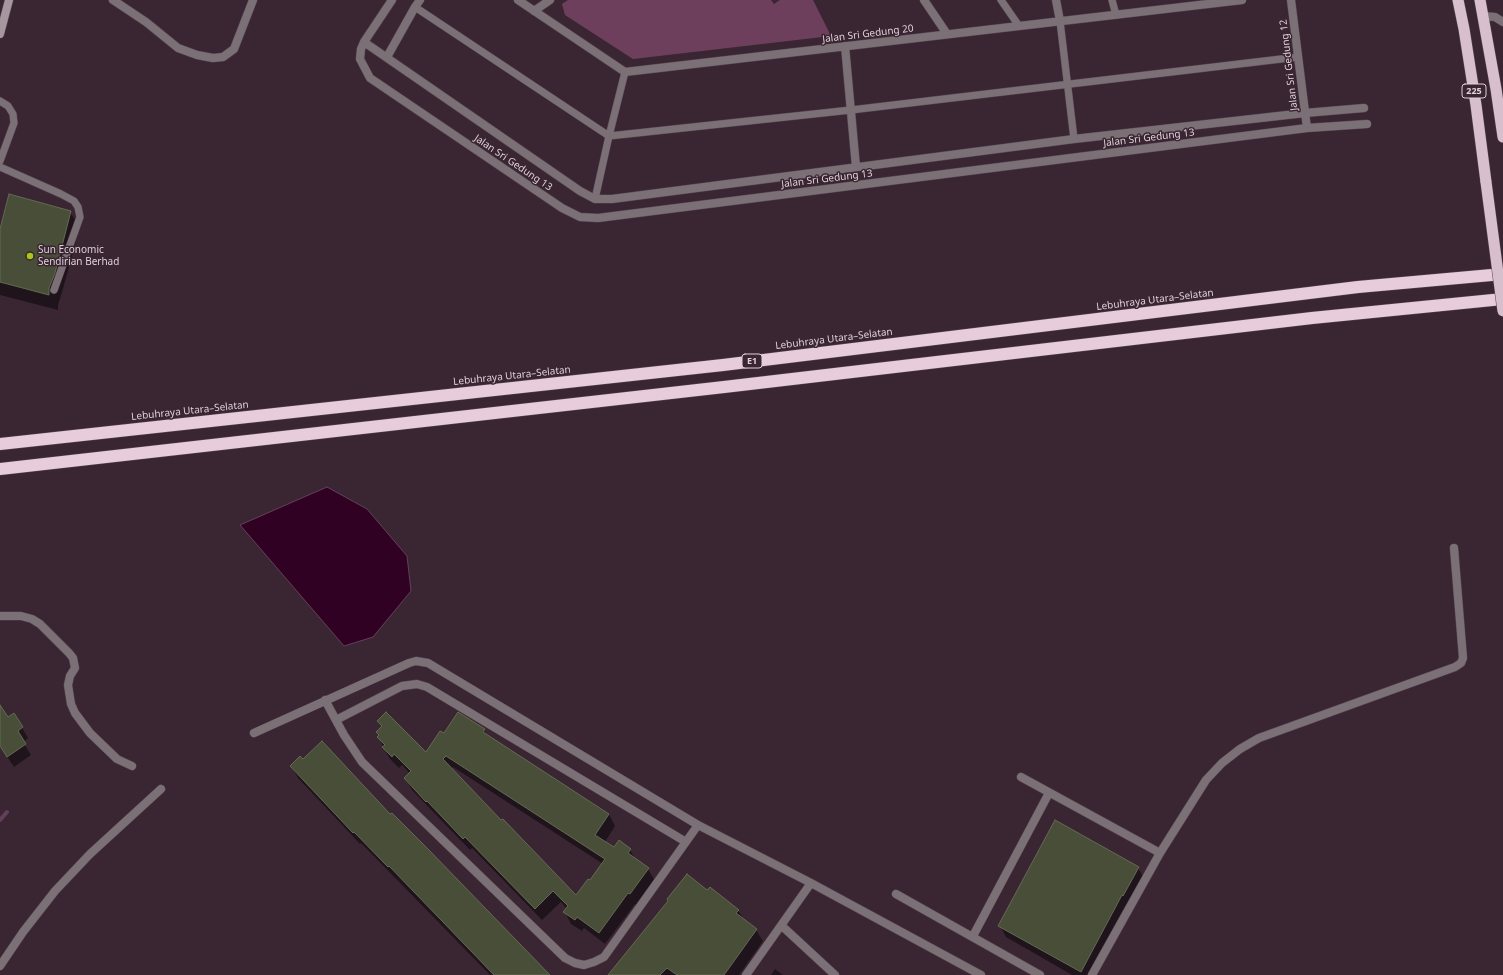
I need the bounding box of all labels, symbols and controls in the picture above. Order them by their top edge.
street label: Jalan Sri Gedung 12 [1277,19,1301,111]
street label: Jalan Sri Gedung 20 [822,22,914,46]
road number: 225 [1462,84,1486,98]
street label: Jalan Sri Gedung 13 [1103,126,1195,150]
street label: Jalan Sri Gedung 13 [472,132,554,194]
street label: Jalan Sri Gedung 13 [781,167,873,191]
place label: Sun Economic Sendirian Berhad [38,244,119,268]
marker: Sun Economic Sendirian Berhad [25,251,35,261]
street label: Lebuhraya Utara–Selatan [1096,287,1214,313]
street label: Lebuhraya Utara–Selatan [775,326,893,352]
road number: E1 [742,354,762,368]
street label: Lebuhraya Utara–Selatan [453,364,571,388]
street label: Lebuhraya Utara–Selatan [131,399,249,423]

